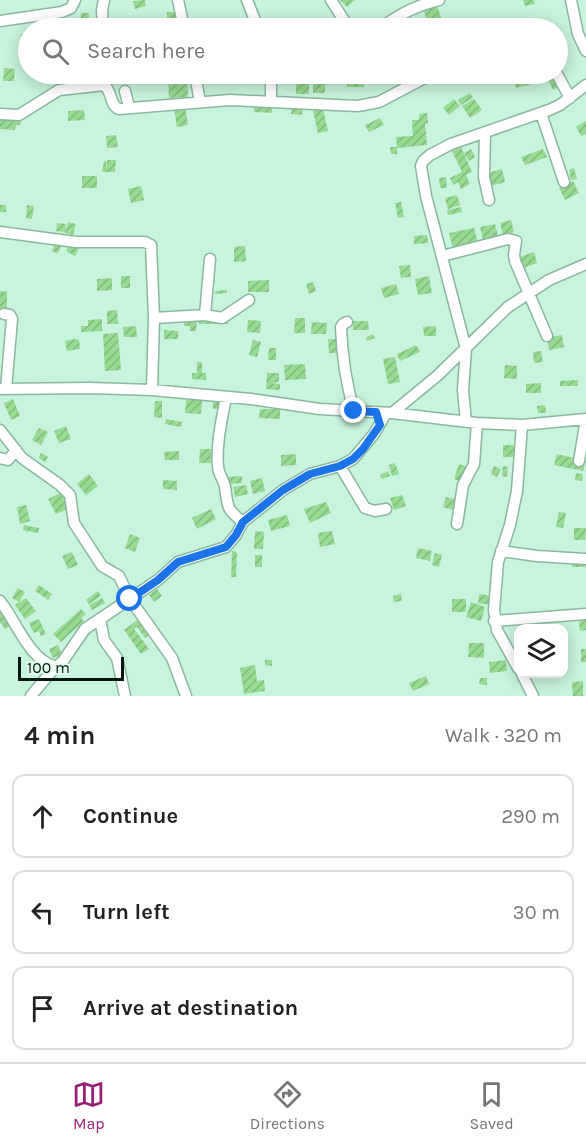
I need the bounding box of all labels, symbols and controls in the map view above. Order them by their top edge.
search box [18,18,568,84]
icon: search [39,35,72,68]
text: Search here [87,38,205,64]
route end [340,397,366,423]
route start [116,585,142,611]
map controls [514,624,568,678]
button: layers [514,624,568,678]
scale bar [18,654,124,682]
text: 100 m [27,658,70,677]
text: 4 min [24,720,95,751]
text: Walk · 320 m [445,724,562,747]
icon: ahead [26,800,59,833]
text: Continue [83,803,178,829]
text: 290 m [501,805,560,828]
icon: left [26,896,59,929]
text: Turn left [83,899,170,925]
text: 30 m [513,901,560,924]
icon: arrive [26,992,59,1025]
text: Arrive at destination [83,995,298,1021]
tab: Map [72,1078,105,1133]
tab: Directions [250,1078,325,1133]
tab: Saved [470,1078,514,1133]

